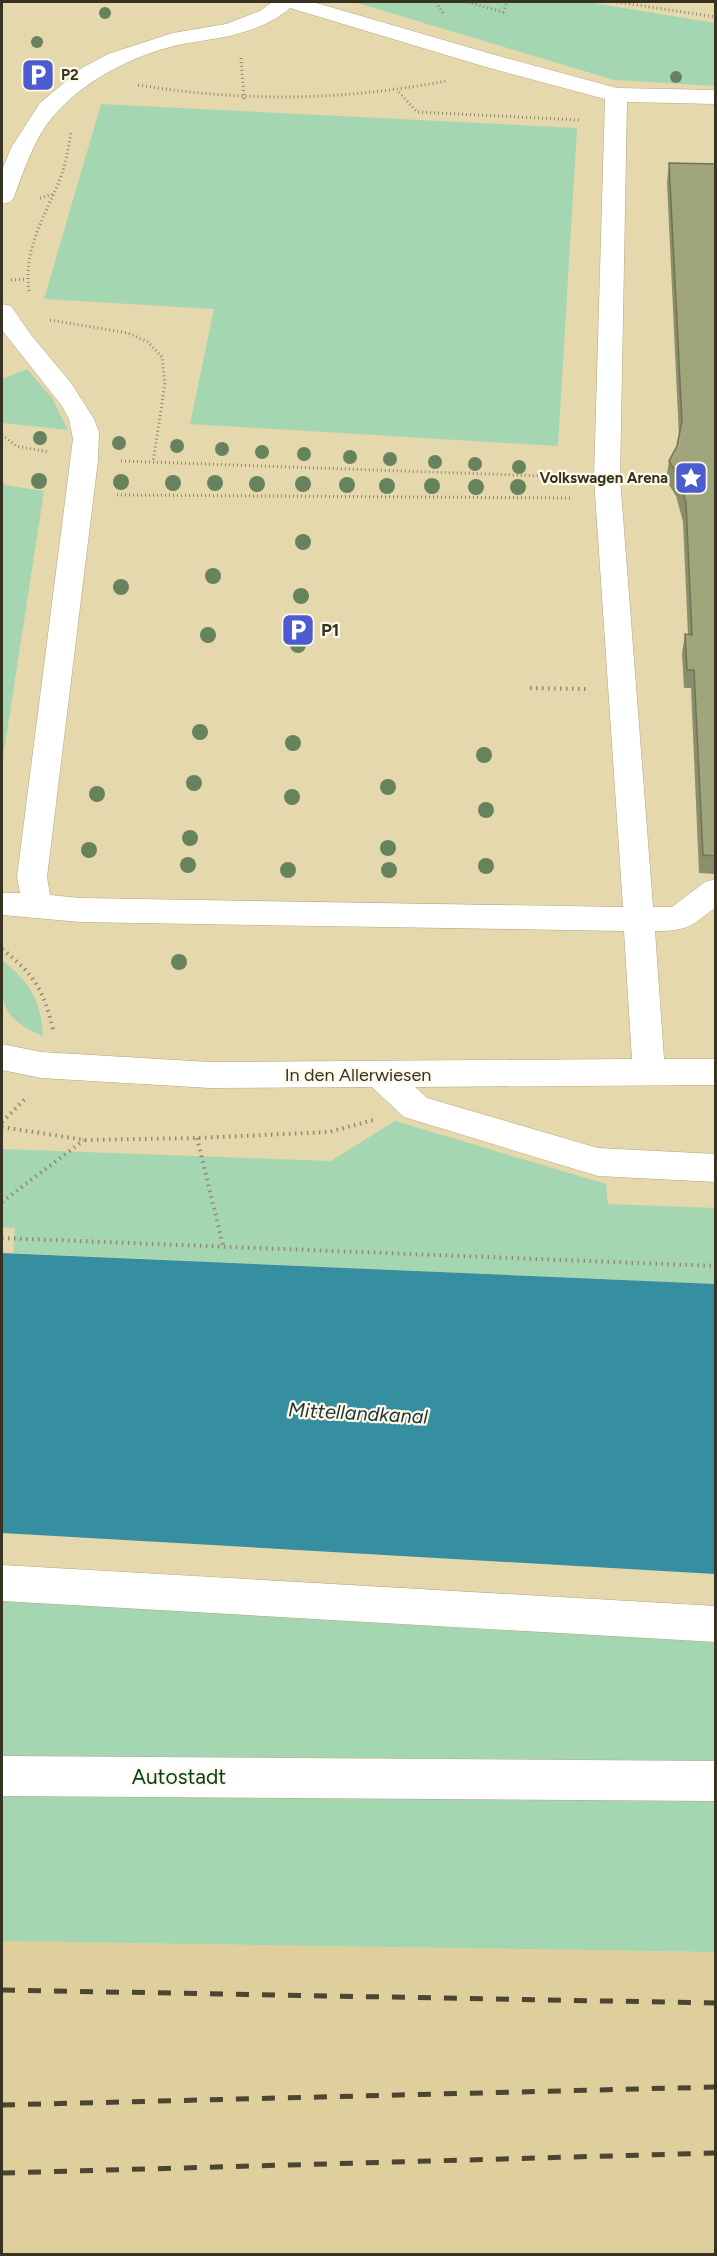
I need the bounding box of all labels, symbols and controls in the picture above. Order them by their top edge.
parking icon: P2 [20,57,56,93]
place label: P2 [61,66,79,84]
place icon: Volkswagen Arena [673,460,709,496]
place label: Volkswagen Arena [539,469,668,487]
parking icon: P1 [280,612,316,648]
place label: P1 [321,619,339,641]
street label: In den Allerwiesen [285,1064,431,1086]
water label: Mittellandkanal [287,1397,429,1429]
park label: Autostadt [132,1764,226,1789]

